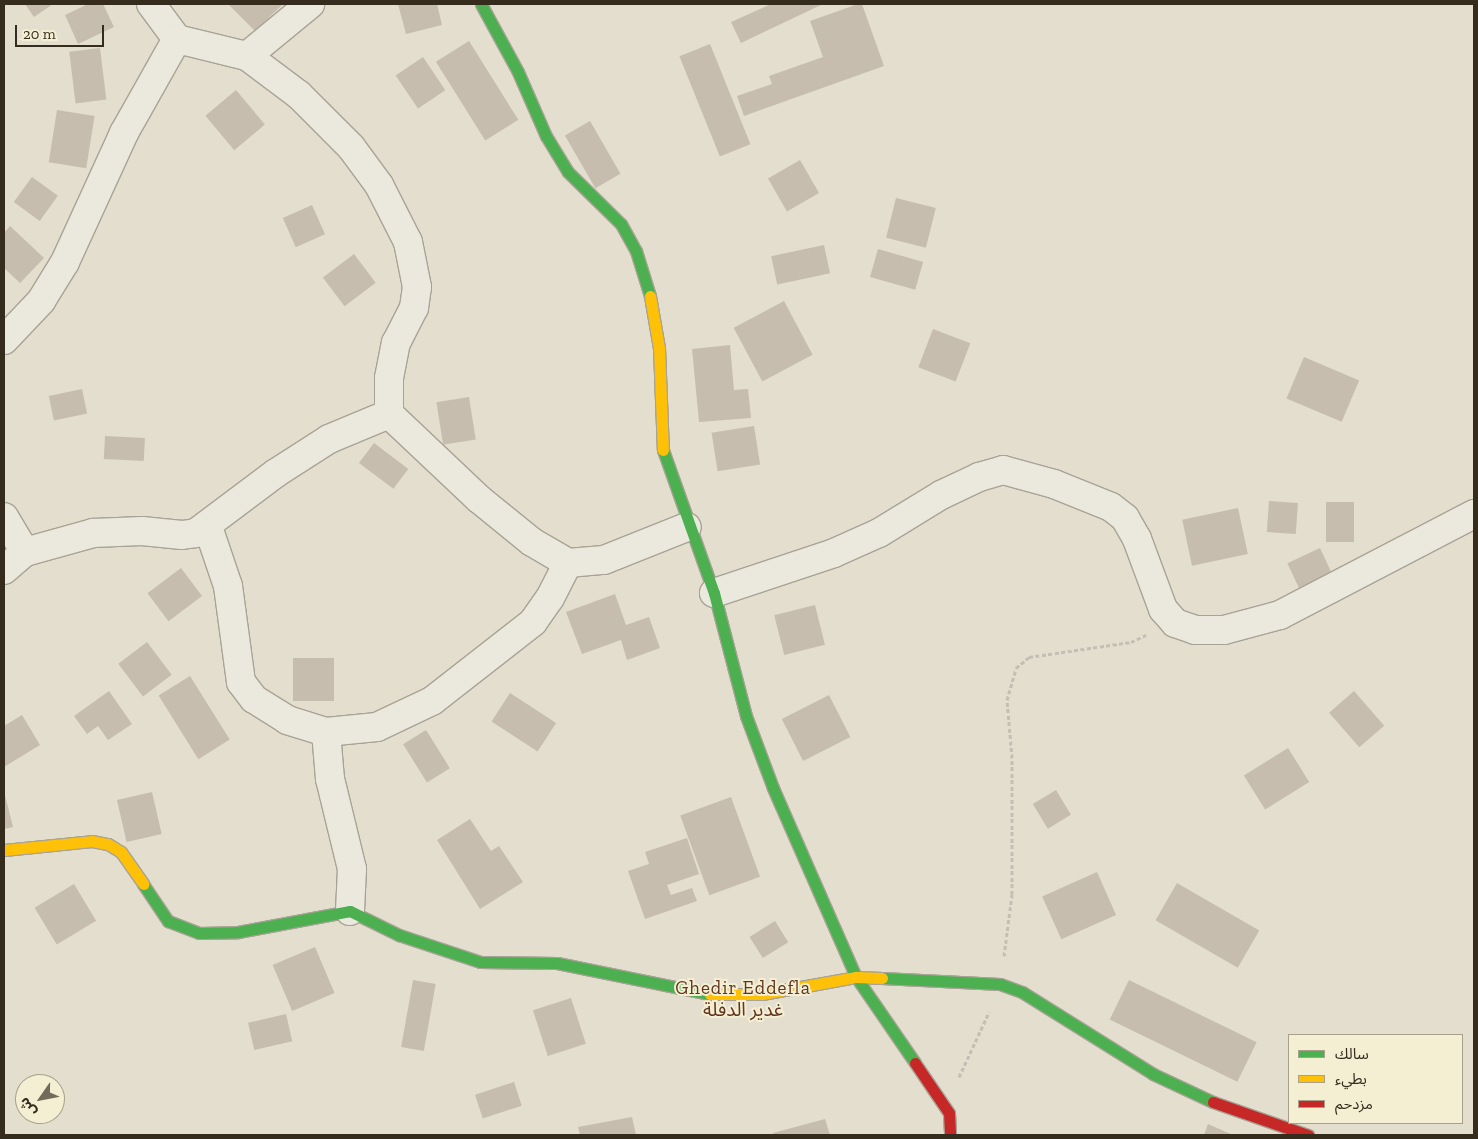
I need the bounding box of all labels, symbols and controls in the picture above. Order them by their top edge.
scale bar [18,15,106,47]
text: 20 m [23,25,56,43]
district label: Ghedir Eddefla غدير الدفلة [673,977,813,1021]
legend [1288,1034,1463,1124]
text: سالك [1335,1045,1369,1063]
text: بطيء [1335,1070,1367,1088]
north arrow [15,1074,65,1124]
text: ش [15,1094,40,1120]
text: مزدحم [1335,1095,1373,1113]

